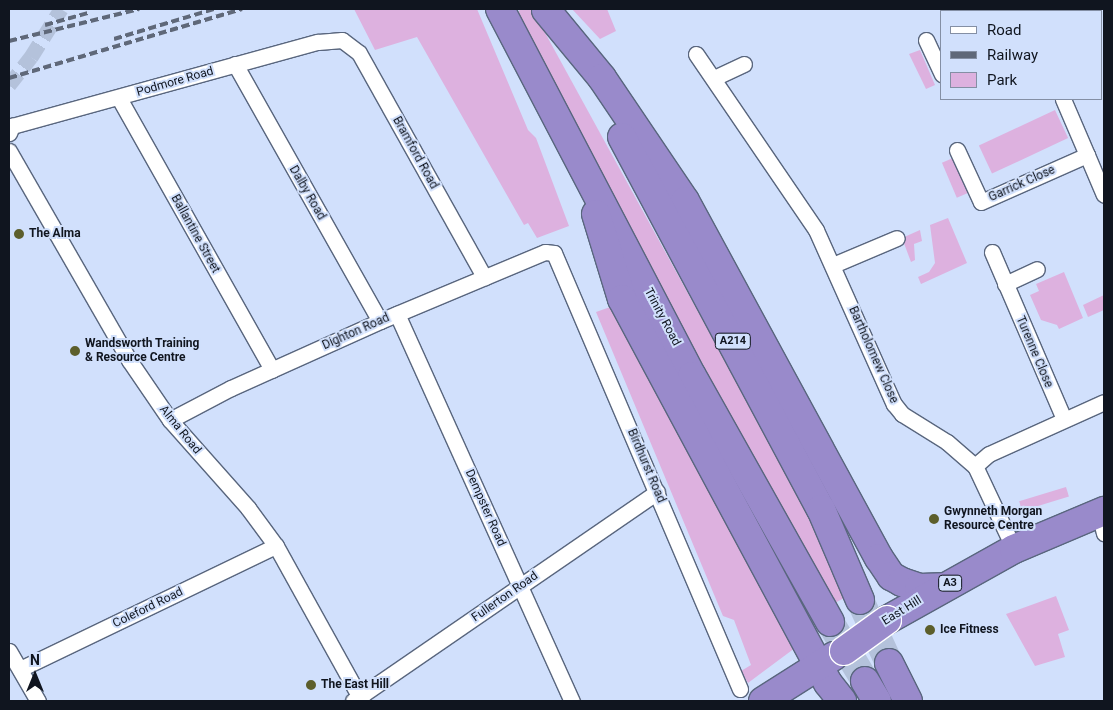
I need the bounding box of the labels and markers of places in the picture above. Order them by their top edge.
place label: The Alma [29,227,81,241]
marker: The Alma [13,228,25,240]
place label: Wandsworth Training & Resource Centre [85,337,200,365]
marker: Wandsworth Training & Resource Centre [69,345,81,357]
place label: Gwynneth Morgan Resource Centre [944,505,1042,533]
marker: Gwynneth Morgan Resource Centre [928,513,940,525]
place label: Ice Fitness [940,623,999,637]
marker: Ice Fitness [924,624,936,636]
place label: The East Hill [321,678,389,692]
marker: The East Hill [305,679,317,691]

